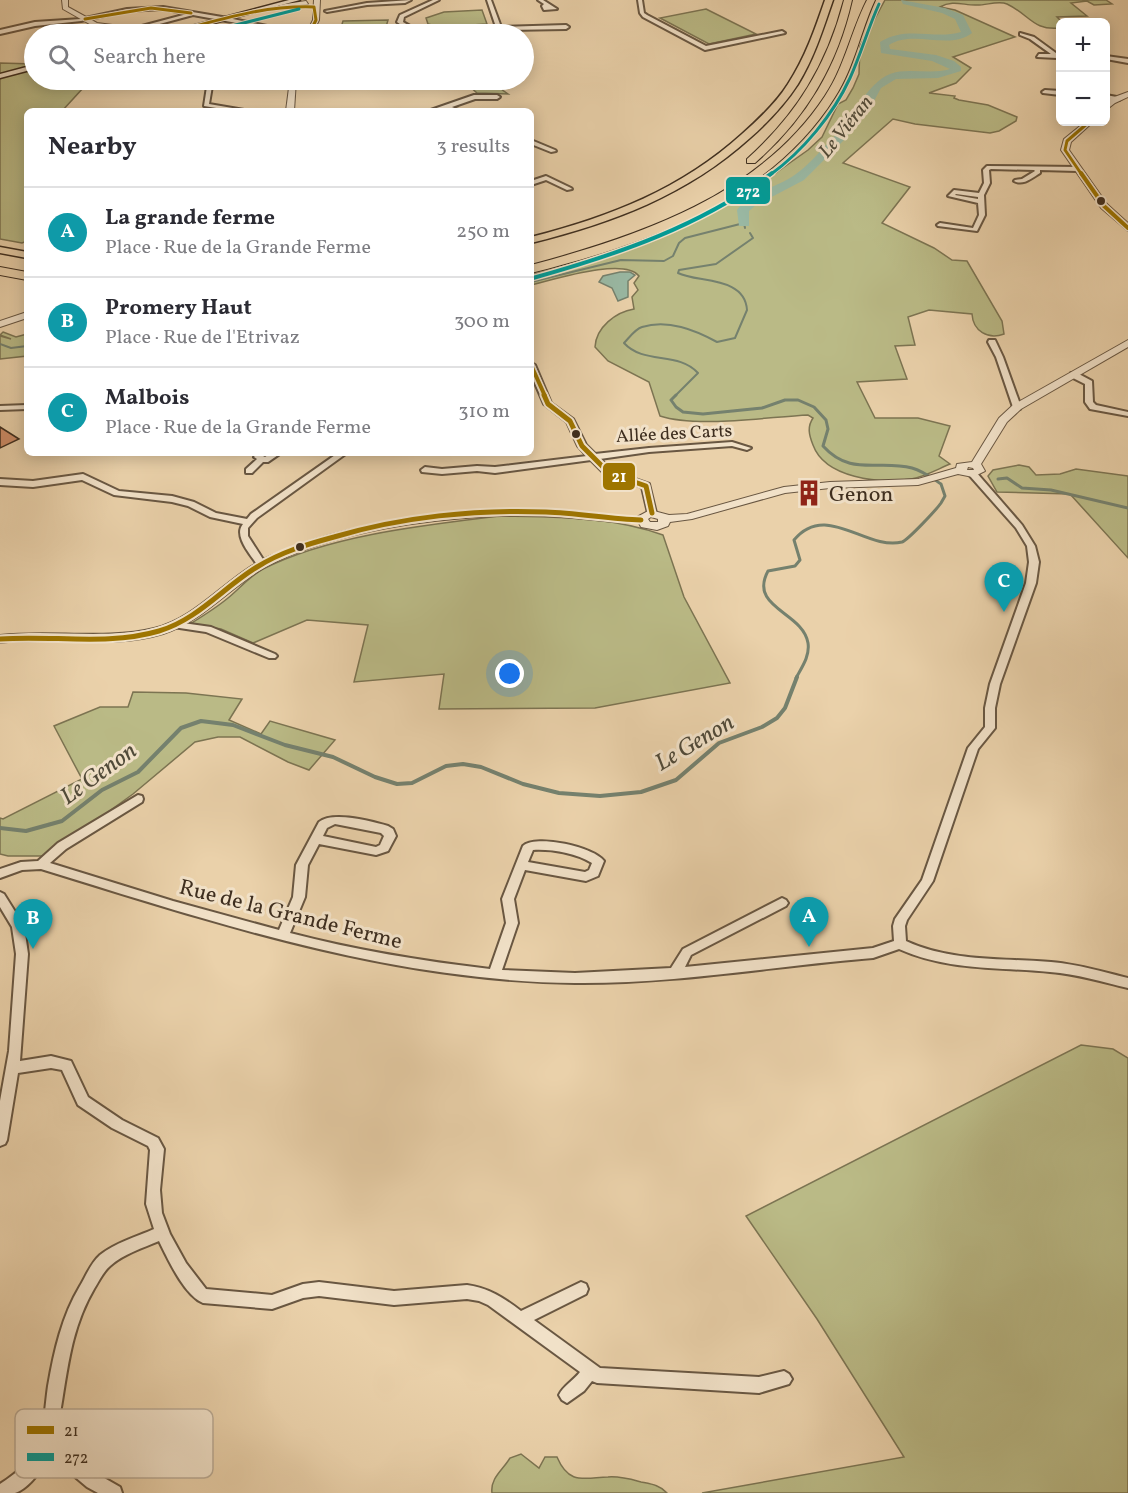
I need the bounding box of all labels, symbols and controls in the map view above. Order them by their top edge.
map controls [1056,18,1110,126]
button: + [1056,18,1110,72]
search box [24,24,534,90]
icon: search [45,41,78,74]
text: Search here [93,42,206,73]
button: − [1056,72,1110,126]
water label: Le Viéran [813,90,881,165]
text: Nearby [48,129,137,165]
text: 3 results [436,133,510,161]
line badge: 272 [725,176,771,205]
text: 272 [736,182,760,204]
unlabelled marker [1095,195,1107,207]
text: La grande ferme [105,203,275,234]
text: A [60,218,75,246]
text: 250 m [456,218,510,246]
text: Place · Rue de la Grande Ferme [105,234,371,262]
text: Promery Haut [105,293,252,324]
text: B [61,308,74,336]
text: 300 m [454,308,510,336]
text: Place · Rue de l'Etrivaz [105,324,300,352]
text: Malbois [105,383,189,414]
text: C [61,398,74,426]
text: 310 m [458,398,510,426]
text: Place · Rue de la Grande Ferme [105,414,371,442]
street label: Allée des Carts [615,419,733,450]
unlabelled marker [570,428,582,440]
line badge: 21 [602,462,636,491]
text: 21 [612,467,626,489]
building icon: Genon [794,478,824,508]
place label: Genon [829,480,893,511]
unlabelled marker [294,541,306,553]
pin: C [984,562,1024,612]
your location [495,659,524,688]
water label: Le Genon [649,707,741,781]
water label: Le Genon [54,735,144,814]
street label: Rue de la Grande Ferme [176,873,405,958]
pin: A [790,898,828,947]
pin: B [14,900,52,949]
legend [15,1409,213,1478]
text: 21 [64,1421,79,1443]
text: 272 [64,1448,88,1470]

